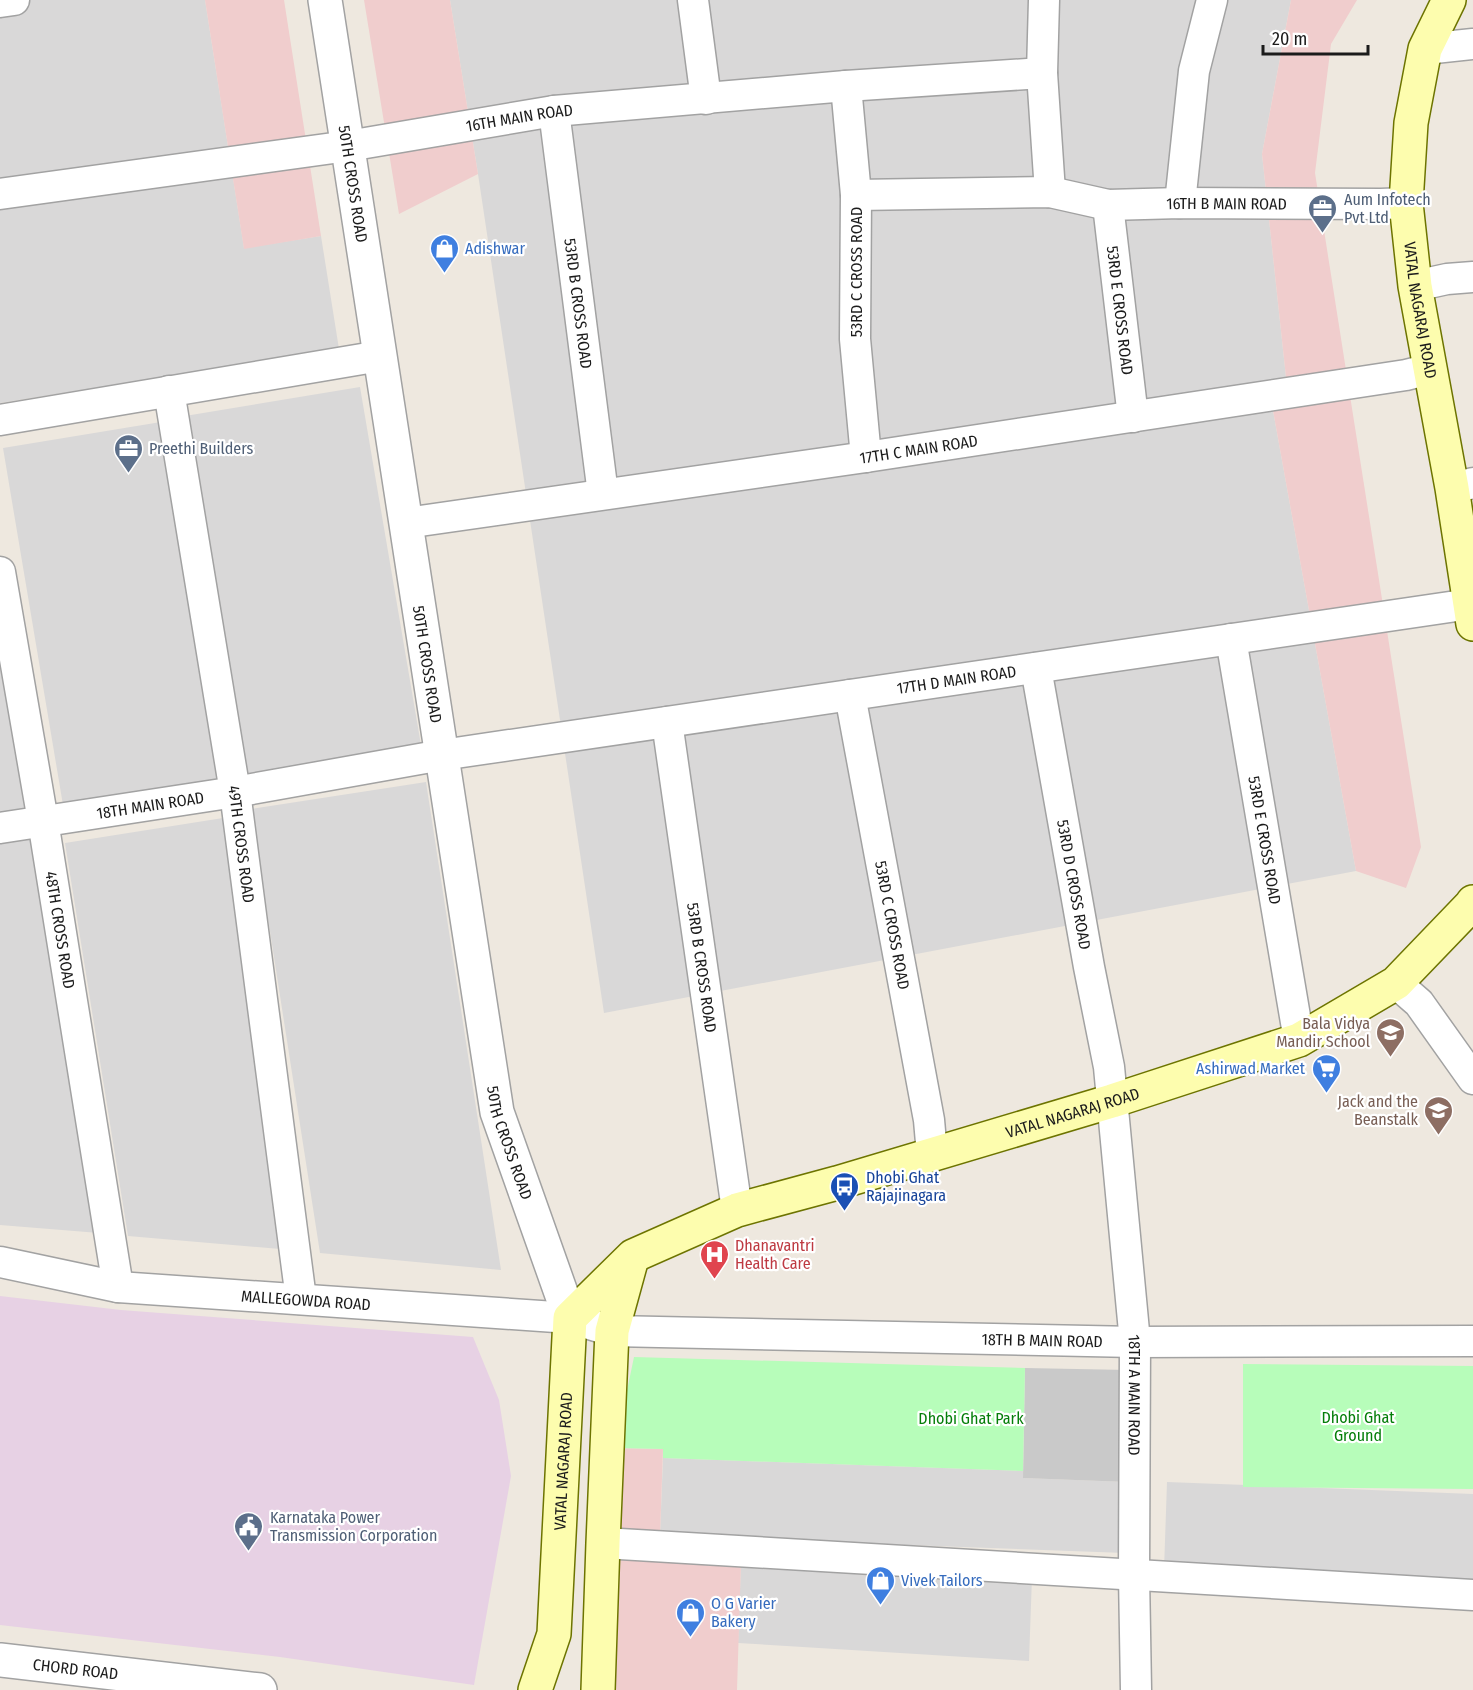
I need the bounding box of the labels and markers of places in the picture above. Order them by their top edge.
place label: Aum Infotech Pvt Ltd [1344,190,1431,227]
office icon: Aum Infotech Pvt Ltd [1307,192,1339,234]
shop icon: Adishwar [428,232,460,274]
place label: Adishwar [465,239,525,258]
office icon: Preethi Builders [112,432,144,474]
place label: Preethi Builders [149,439,254,458]
place label: Bala Vidya Mandir School [1276,1014,1370,1051]
school or university icon: Bala Vidya Mandir School [1375,1016,1407,1058]
supermarket icon: Ashirwad Market [1310,1052,1342,1094]
place label: Ashirwad Market [1196,1059,1306,1078]
place label: Jack and the Beanstalk [1338,1092,1419,1129]
school or university icon: Jack and the Beanstalk [1423,1094,1455,1136]
place label: Dhobi Ghat Rajajinagara [866,1168,946,1205]
bus stop icon: Dhobi Ghat Rajajinagara [829,1170,861,1212]
place label: Dhanavantri Health Care [735,1236,815,1273]
hospital icon: Dhanavantri Health Care [698,1238,730,1280]
place label: Karnataka Power Transmission Corporation [270,1508,437,1545]
public building icon: Karnataka Power Transmission Corporation [233,1510,265,1552]
shop icon: Vivek Tailors [864,1564,896,1606]
place label: Vivek Tailors [901,1571,983,1590]
place label: O G Varier Bakery [711,1594,777,1631]
shop icon: O G Varier Bakery [674,1596,706,1638]

